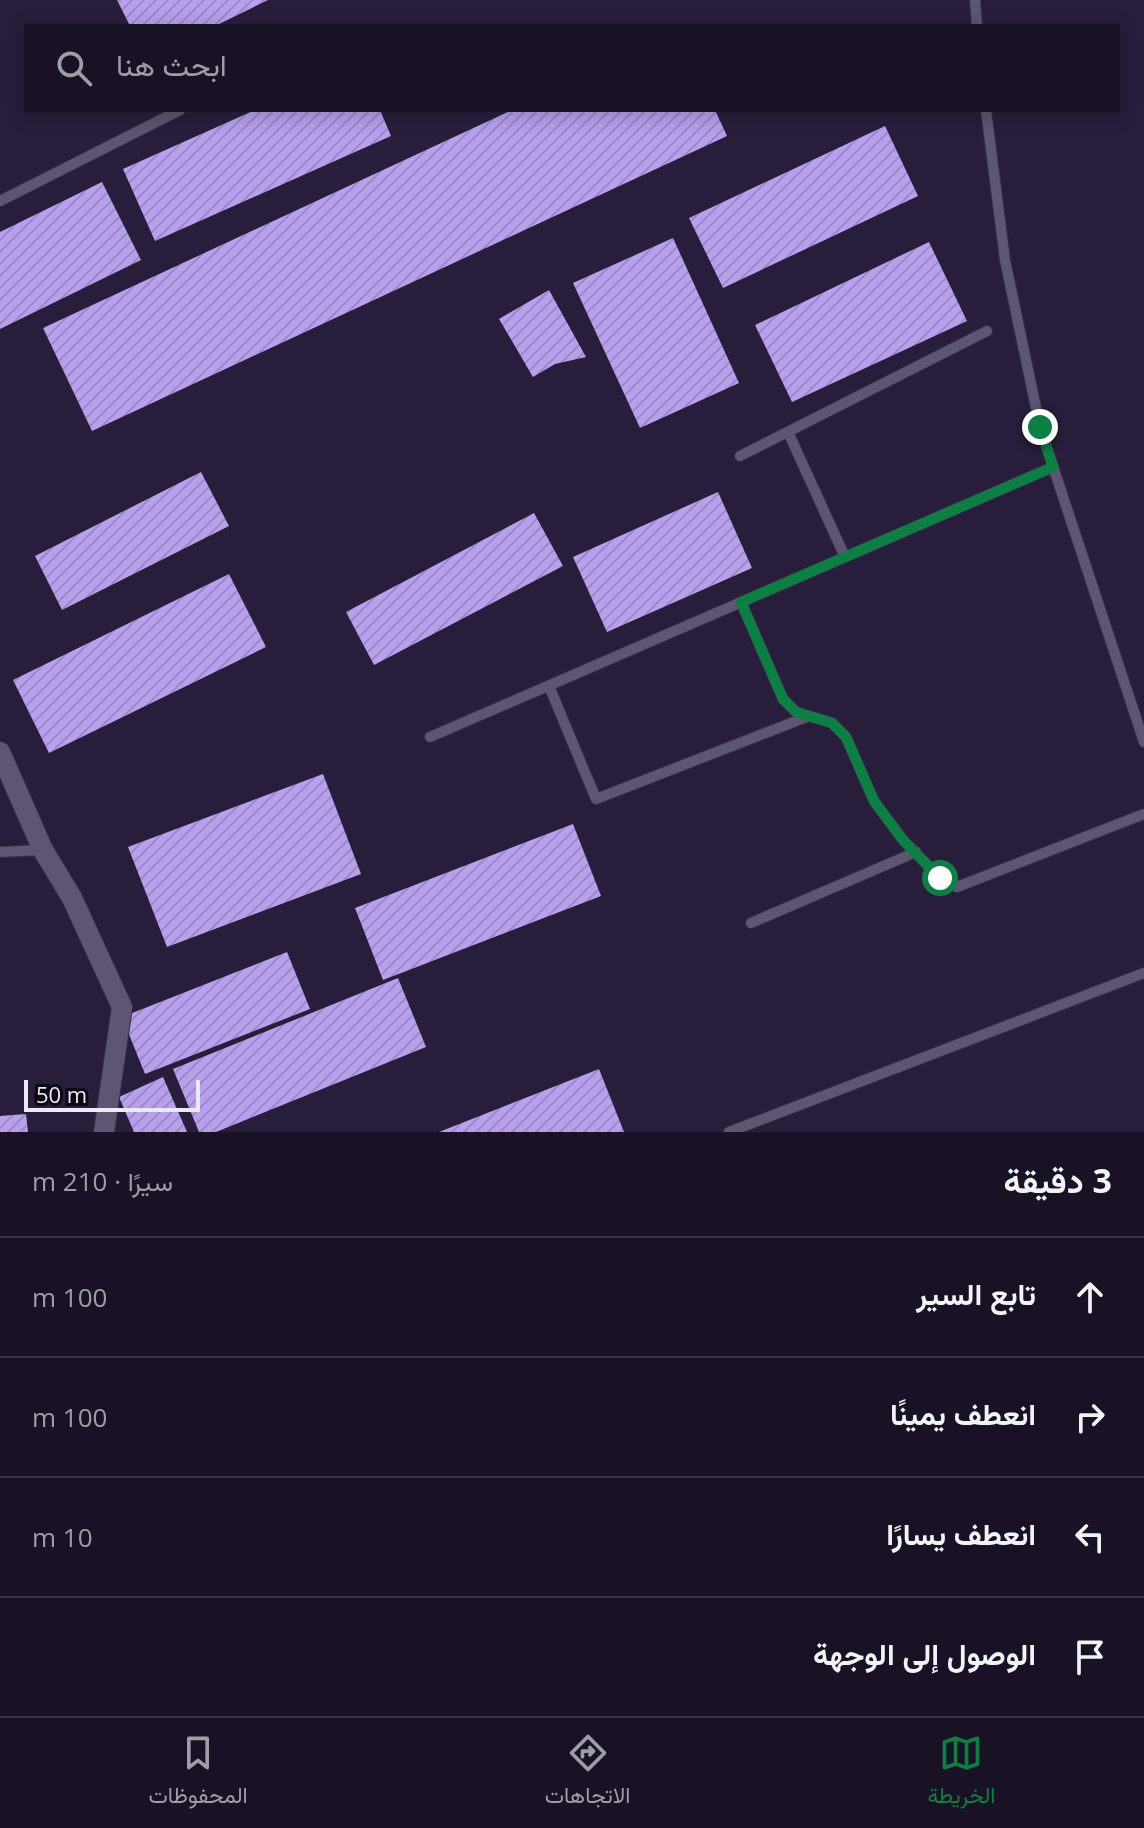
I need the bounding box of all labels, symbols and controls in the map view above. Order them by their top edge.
search box [24,24,1120,112]
text: ابحث هنا [116,44,227,85]
icon: search [52,46,96,90]
route end [1022,409,1058,445]
route start [922,860,958,896]
scale bar [24,1076,200,1112]
text: 50 m [36,1079,87,1109]
text: 3 دقيقة [1004,1157,1112,1203]
text: سيرًا · 210 m [32,1163,173,1199]
text: تابع السير [916,1273,1036,1314]
icon: ahead [1068,1275,1112,1319]
text: 100 m [32,1279,107,1315]
text: انعطف يمينًا [890,1393,1036,1434]
icon: right [1068,1395,1112,1439]
text: 100 m [32,1399,107,1435]
text: انعطف يسارًا [886,1513,1036,1554]
icon: left [1068,1515,1112,1559]
text: 10 m [32,1519,93,1555]
text: الوصول إلى الوجهة [813,1633,1036,1674]
icon: arrive [1068,1635,1112,1679]
tab: المحفوظات [149,1731,248,1815]
tab: الاتجاهات [545,1731,630,1815]
tab: الخريطة [927,1731,995,1815]

